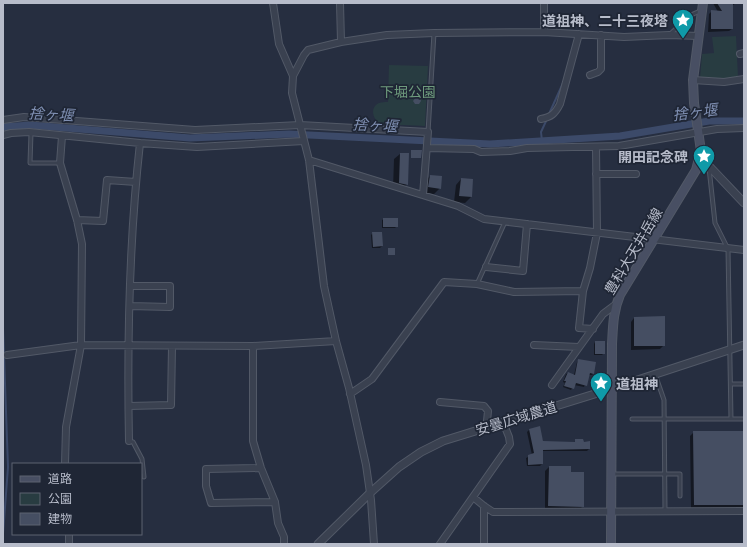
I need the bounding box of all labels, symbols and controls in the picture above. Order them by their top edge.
place icon: 道祖神、二十三夜塔 [670,7,696,40]
place label: 道祖神、二十三夜塔 [542,10,668,31]
park label: 下堀公園 [380,81,436,102]
water label: 捨ヶ堰 [671,97,722,126]
water label: 捨ヶ堰 [28,101,77,127]
water label: 捨ヶ堰 [352,112,401,138]
place icon: 開田記念碑 [691,143,717,176]
place label: 開田記念碑 [618,146,688,167]
street label: 豊科大天井岳線 [599,204,667,298]
place icon: 道祖神 [588,370,614,403]
place label: 道祖神 [616,373,658,394]
street label: 安曇広域農道 [473,396,559,440]
legend [12,463,142,535]
text: 道路 [48,469,72,488]
text: 公園 [48,489,72,508]
text: 建物 [48,509,72,528]

